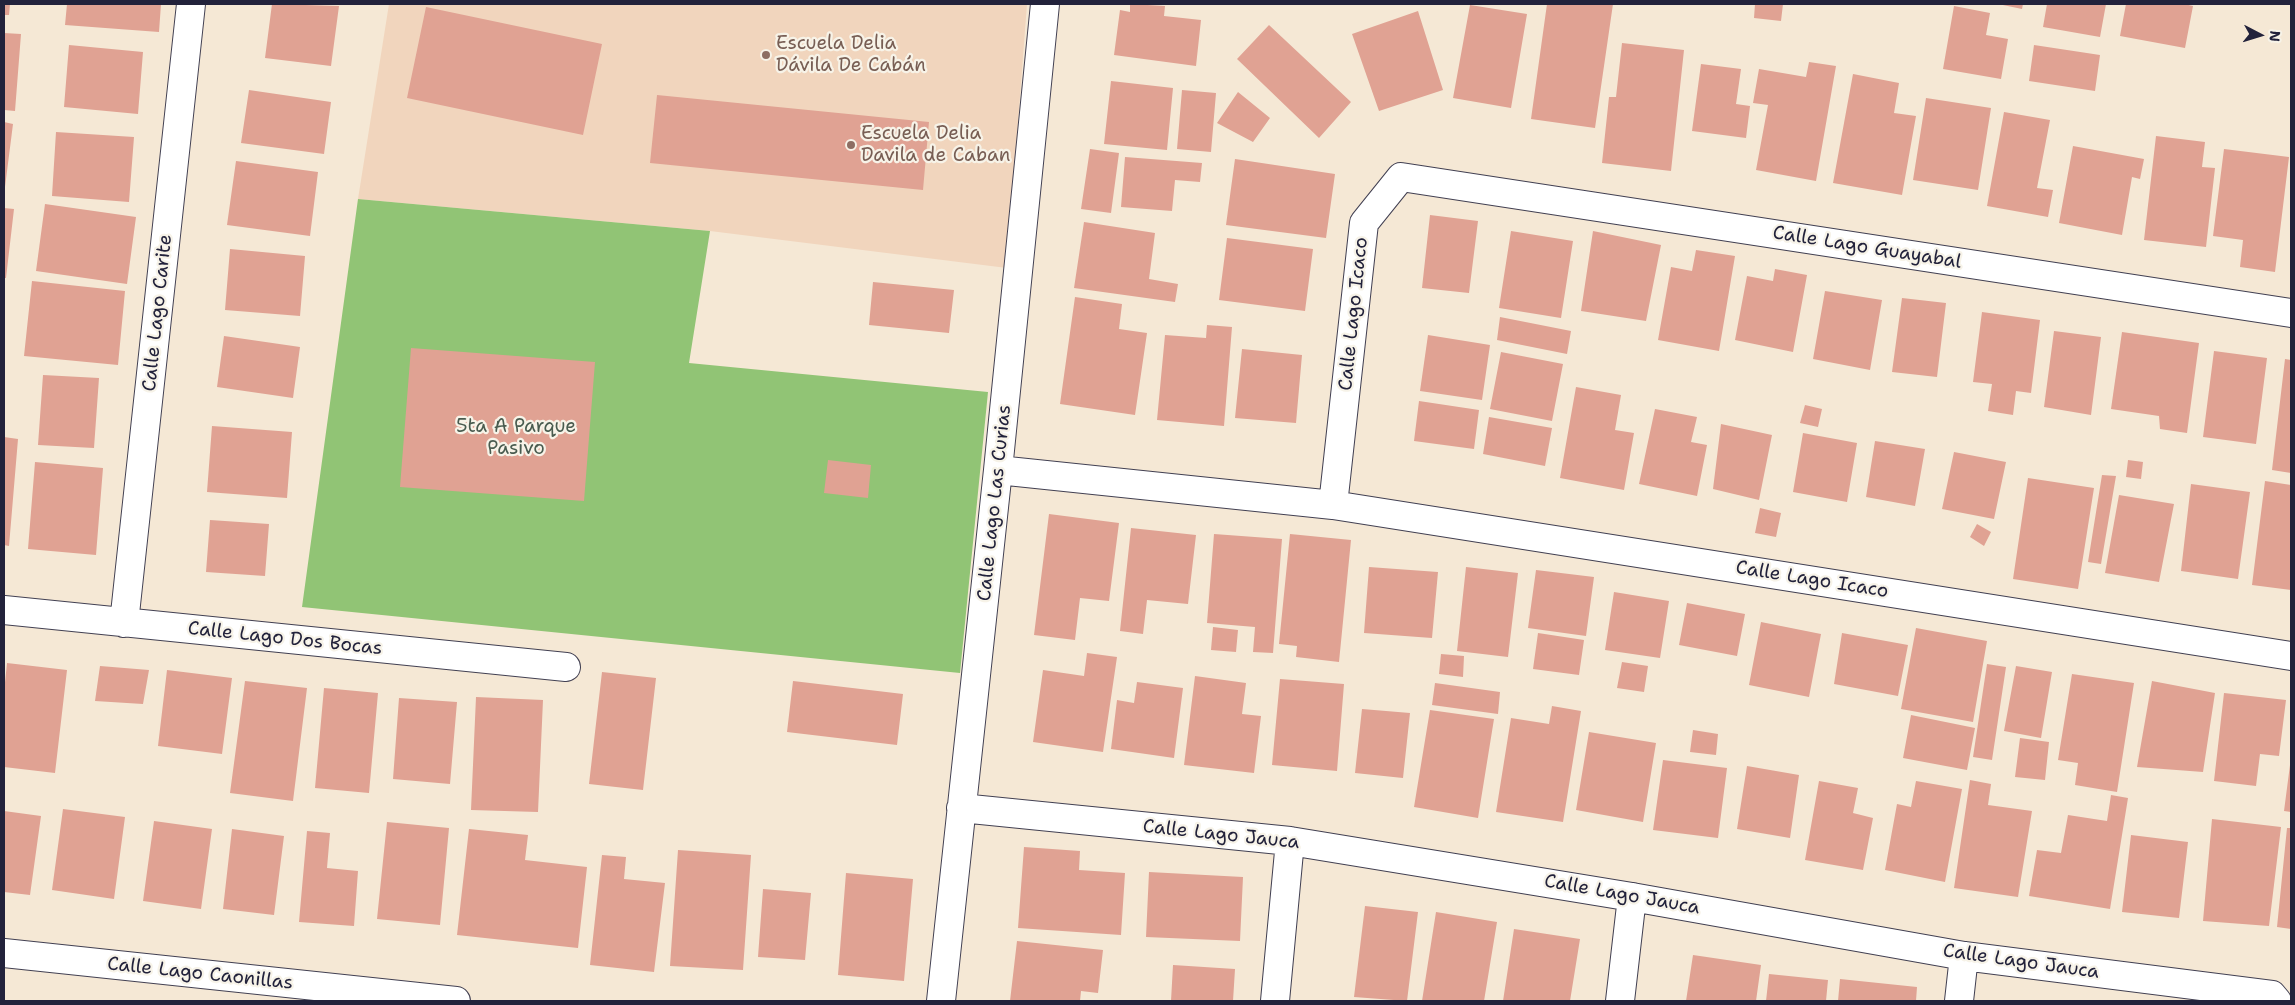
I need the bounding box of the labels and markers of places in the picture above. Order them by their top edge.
place label: Escuela Delia Dávila De Cabán [776,33,926,77]
marker: Escuela Delia Dávila De Cabán [760,49,772,61]
place label: Escuela Delia Davila de Caban [861,123,1010,167]
marker: Escuela Delia Davila de Caban [845,139,857,151]

